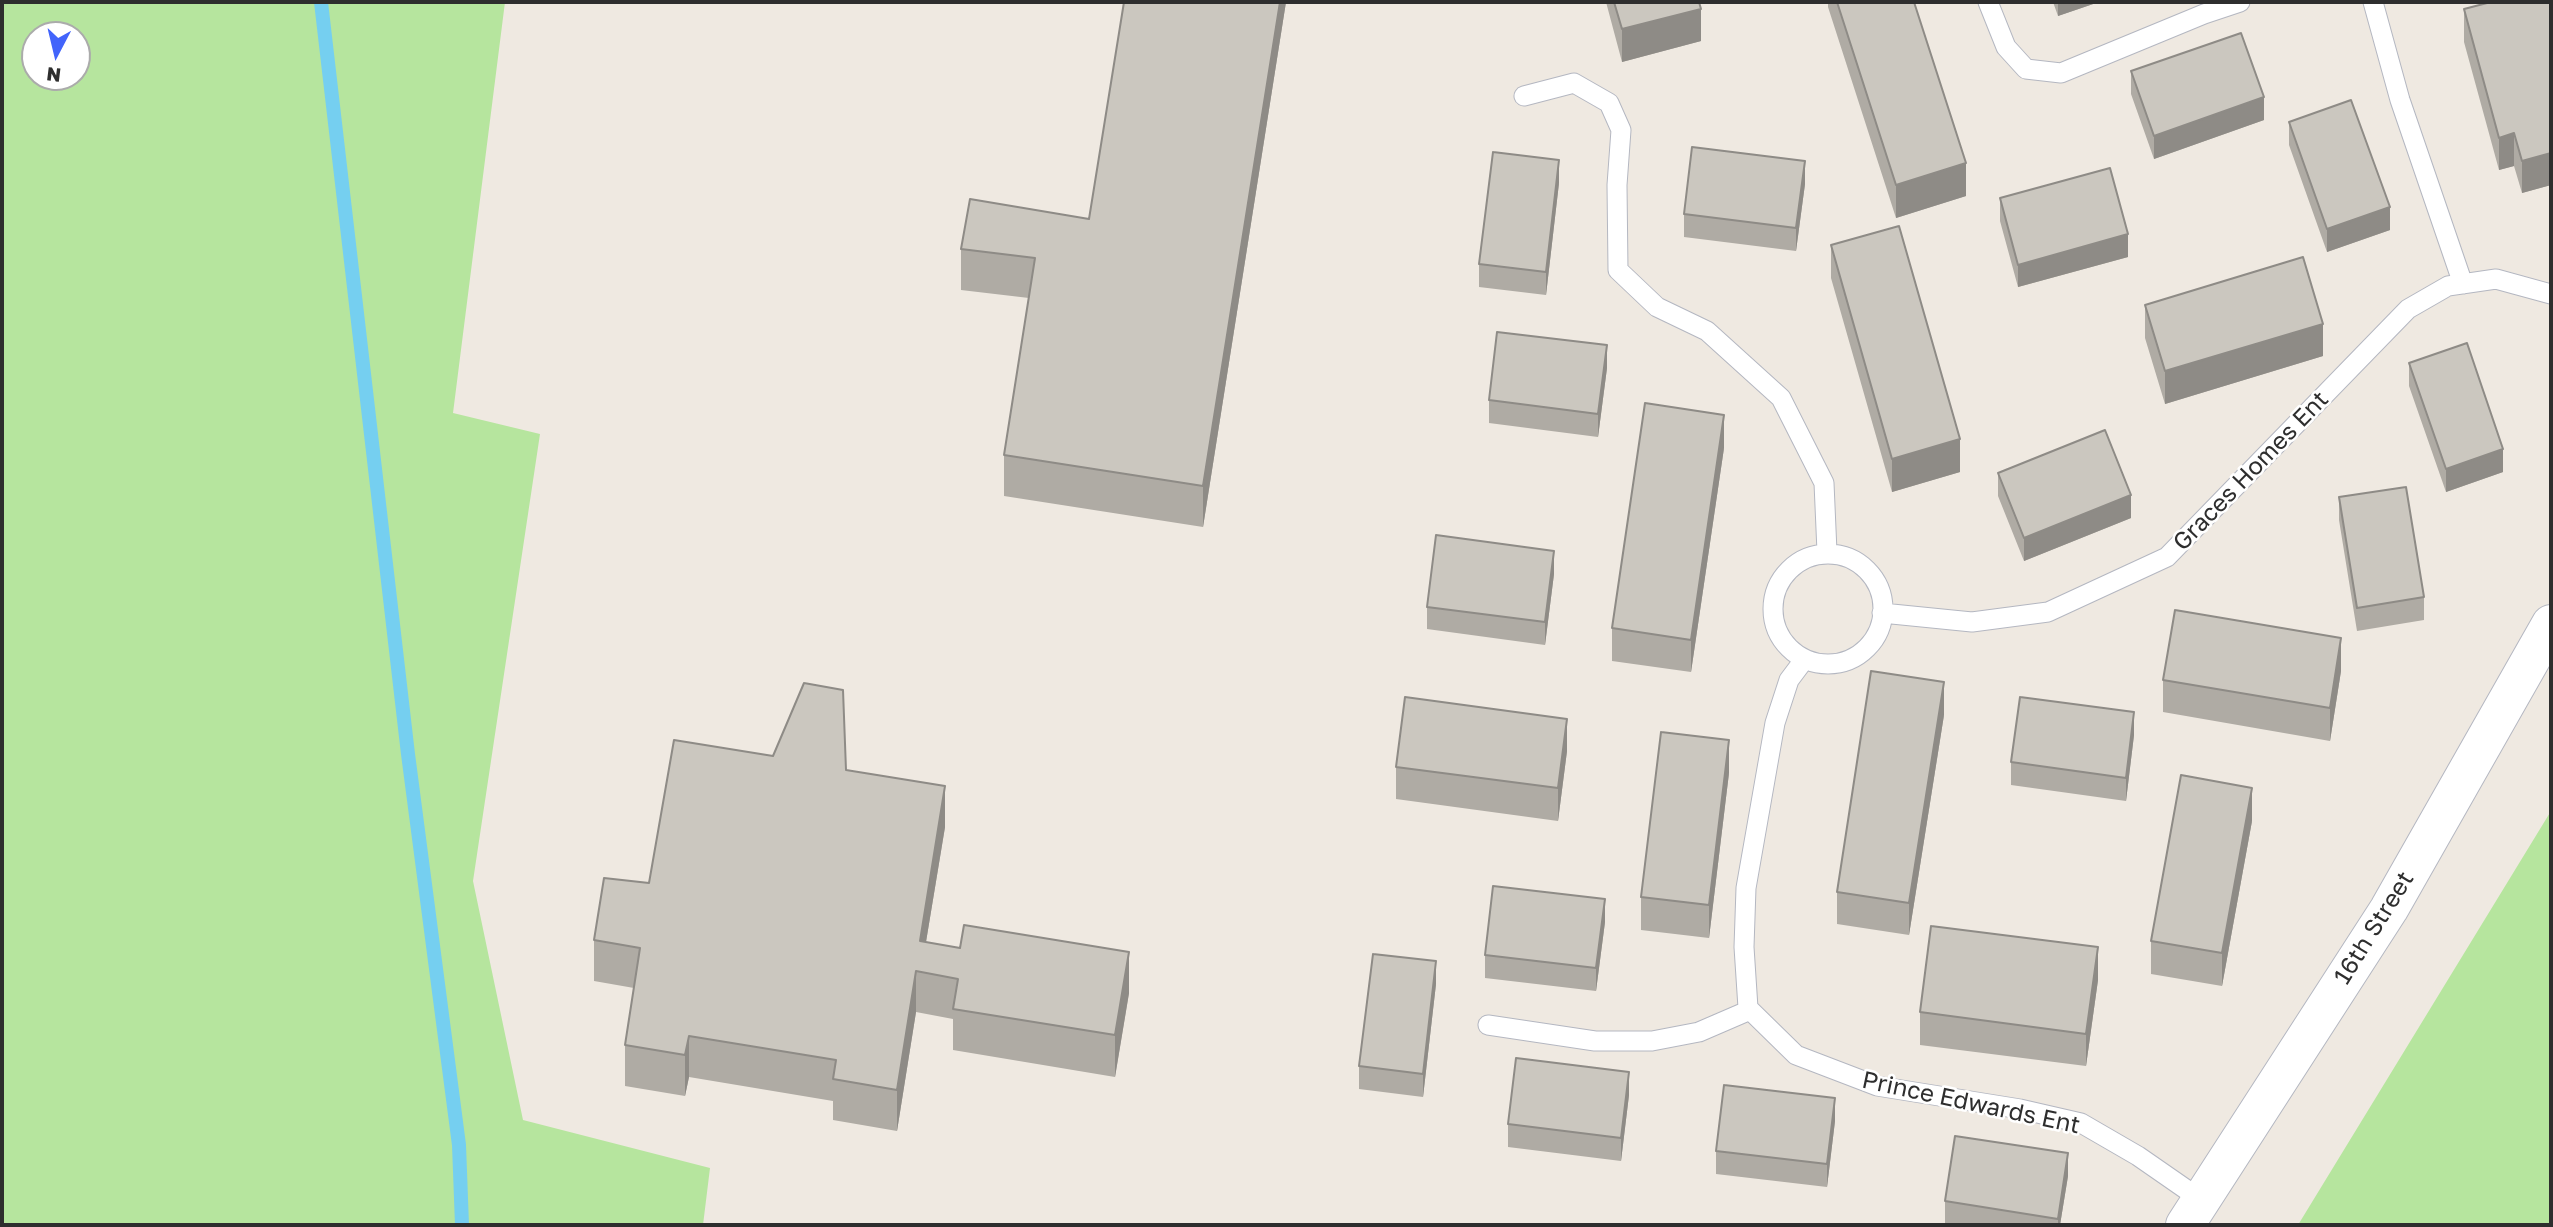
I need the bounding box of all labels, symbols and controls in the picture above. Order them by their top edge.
north arrow [21,21,91,91]
text: N [45,63,62,88]
street label: Graces Homes Ent [2167,385,2335,557]
street label: 16th Street [2328,866,2420,990]
street label: Prince Edwards Ent [1859,1066,2083,1140]

